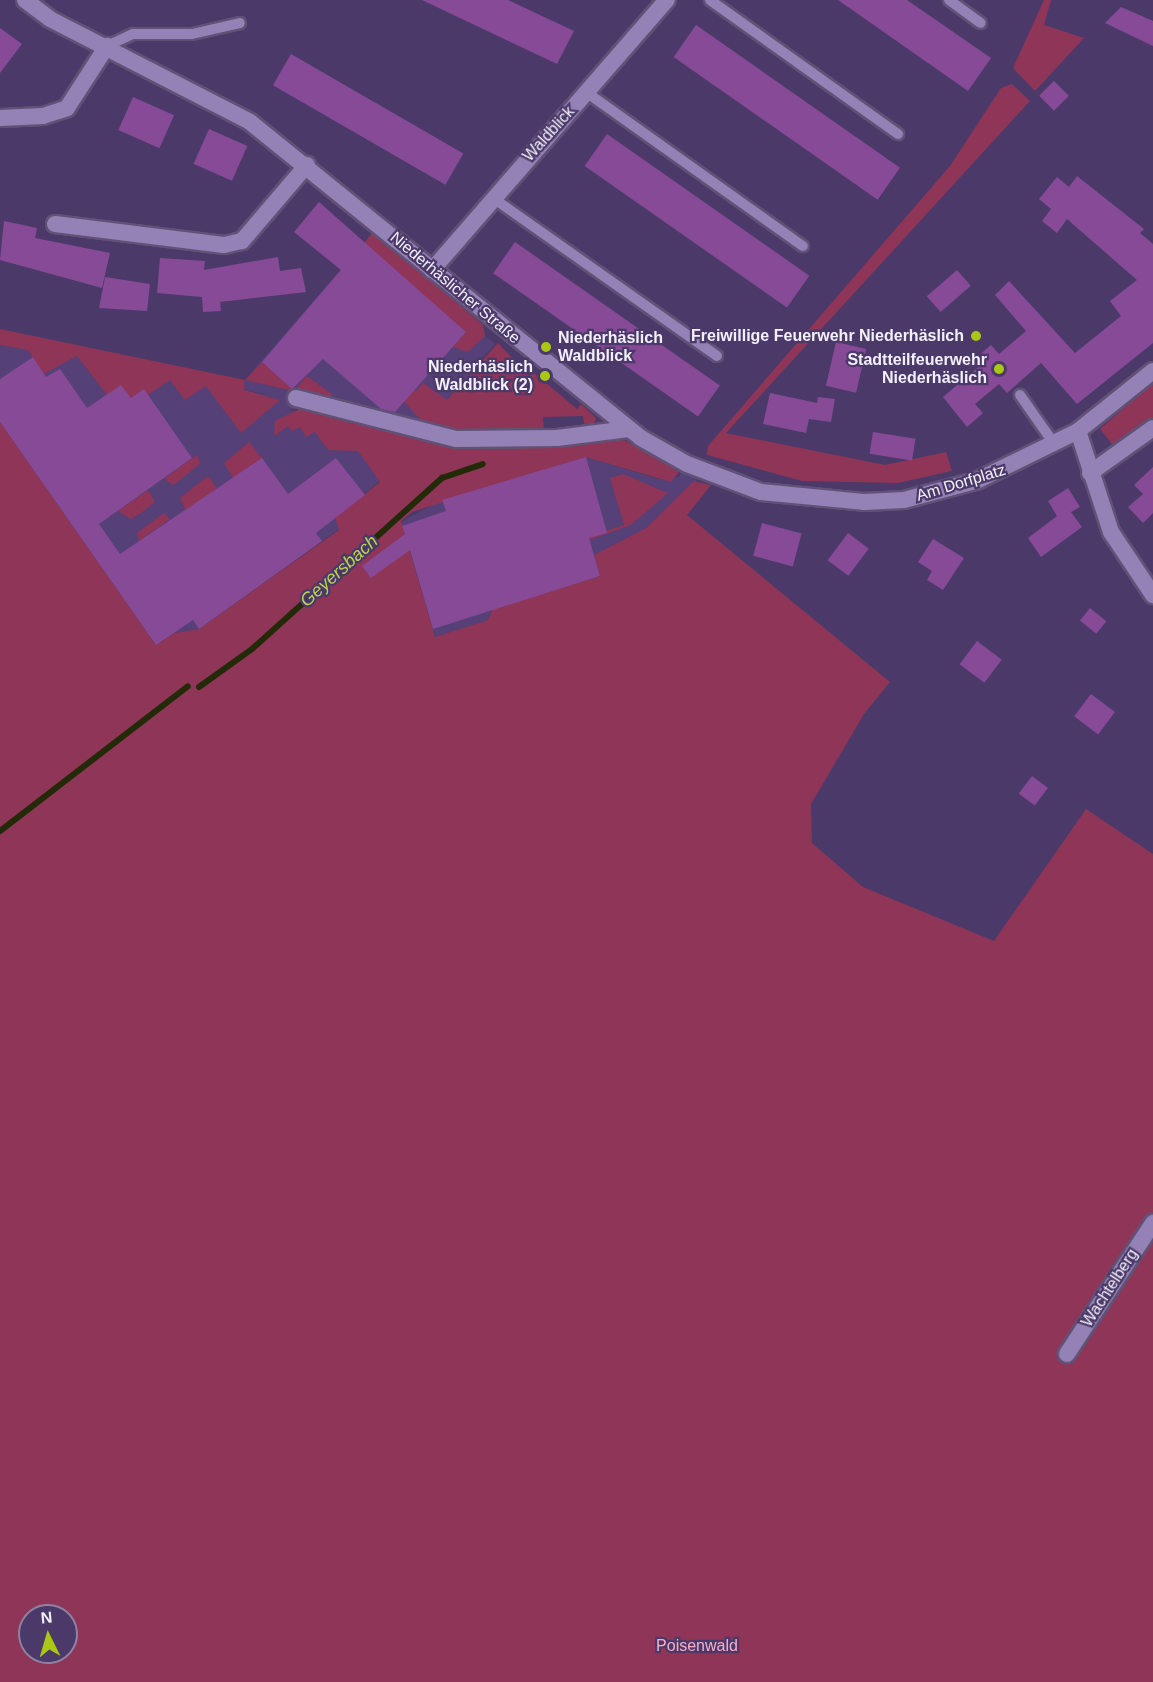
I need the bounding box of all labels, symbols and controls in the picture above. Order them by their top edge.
street label: Waldblick [519,102,579,166]
street label: Niederhäslicher Straße [386,228,524,348]
place label: Freiwillige Feuerwehr Niederhäslich [691,326,964,346]
place label: Niederhäslich Waldblick [558,328,663,366]
marker: Freiwillige Feuerwehr Niederhäslich [969,329,983,343]
marker: Niederhäslich Waldblick [539,340,553,354]
place label: Stadtteilfeuerwehr Niederhäslich [847,350,987,388]
place label: Niederhäslich Waldblick (2) [428,357,533,395]
marker: Stadtteilfeuerwehr Niederhäslich [992,362,1006,376]
marker: Niederhäslich Waldblick (2) [538,369,552,383]
street label: Am Dorfplatz [914,460,1008,506]
water label: Geyersbach [296,531,382,611]
street label: Wachtelberg [1078,1245,1142,1331]
north arrow [18,1604,78,1664]
text: N [40,1609,53,1627]
park label: Poisenwald [656,1636,738,1656]

